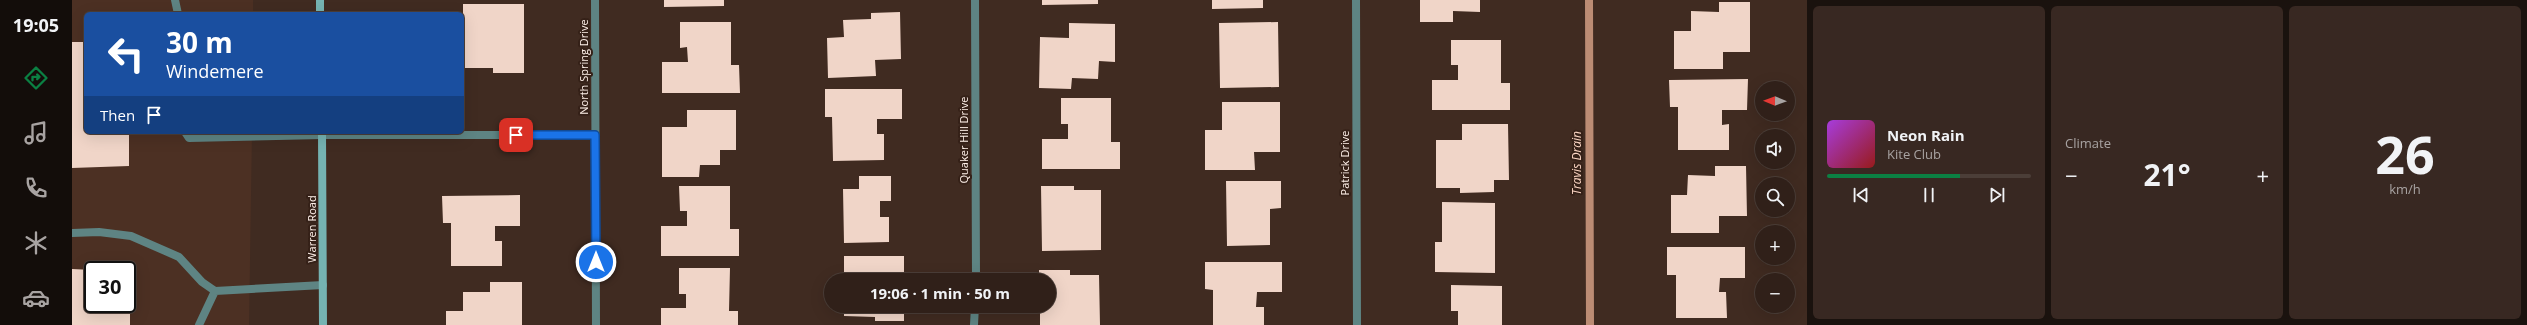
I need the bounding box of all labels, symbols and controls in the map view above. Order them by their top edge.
text: 19:05 [13,13,59,37]
street label: North Spring Drive [576,19,591,115]
text: 30 m [166,23,233,61]
icon: left [100,28,152,80]
text: Windemere [166,59,264,83]
icon: directions [22,64,50,92]
north arrow [1755,81,1795,121]
map controls [1755,81,1795,313]
street label: Quaker Hill Drive [956,97,971,183]
icon: arrive [143,104,165,126]
text: Then [100,105,135,125]
pin [499,118,533,152]
text: 26 [2375,118,2435,189]
icon: music [22,119,50,147]
icon: arrive [505,124,527,146]
text: Neon Rain [1887,125,1965,145]
button: sound [1755,129,1795,169]
street label: Patrick Drive [1337,131,1352,195]
water label: Travis Drain [1568,131,1585,195]
text: Climate [2065,134,2111,152]
text: Kite Club [1887,145,1941,163]
text: 21° [2143,154,2191,195]
text: − [2065,160,2078,190]
text: + [2256,160,2269,190]
icon: phone [22,174,50,202]
button: search [1755,177,1795,217]
text: km/h [2389,180,2421,198]
icon: previous [1850,184,1872,206]
icon: pause [1918,184,1940,206]
icon: next [1986,184,2008,206]
street label: Warren Road [304,195,319,263]
button: + [1755,225,1795,265]
icon: climate [22,229,50,257]
position arrow [575,241,617,283]
speed limit sign: 30 [84,261,136,313]
button: − [1755,273,1795,313]
text: 19:06 · 1 min · 50 m [870,283,1010,303]
icon: car [22,284,50,312]

